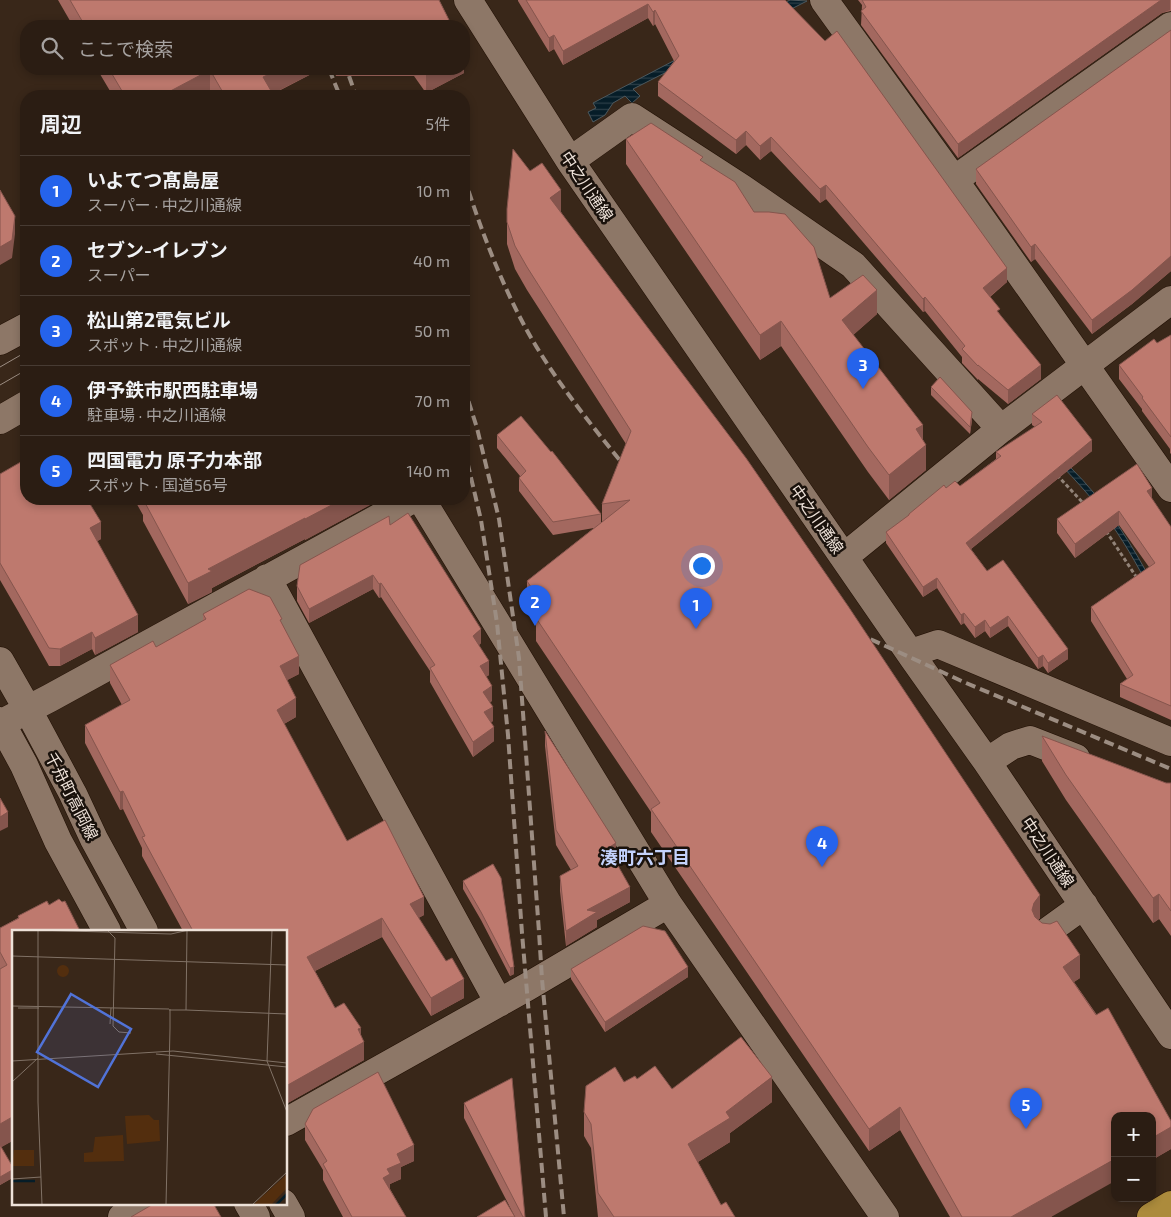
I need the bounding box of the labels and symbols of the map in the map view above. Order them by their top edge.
street label: 中之川通線 [557,147,618,224]
pin: 3 [847,348,879,389]
street label: 中之川通線 [787,480,848,557]
your location [689,553,715,579]
pin: 2 [519,585,551,626]
pin: 1 [680,588,712,629]
street label: 千舟町高岡線 [42,749,103,843]
street label: 中之川通線 [1018,813,1079,890]
pin: 4 [806,826,838,867]
district label: 湊町六丁目 [600,846,690,868]
inset map [12,930,288,1204]
pin: 5 [1010,1088,1042,1129]

